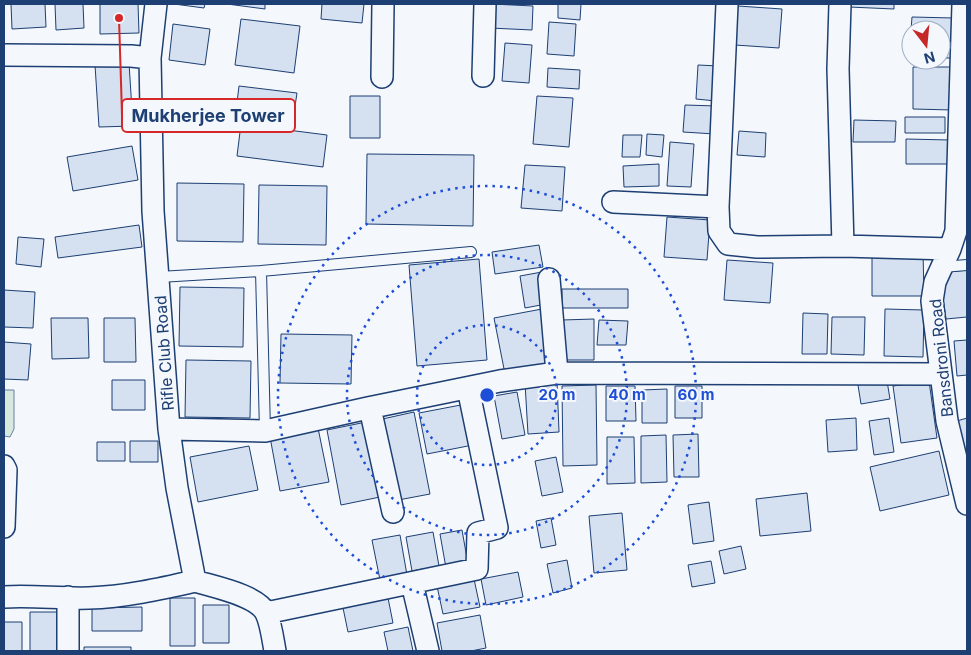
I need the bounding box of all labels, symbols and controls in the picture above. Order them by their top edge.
north arrow [901,20,951,70]
text: N [922,48,937,68]
callout: Mukherjee Tower [122,99,295,132]
text: Mukherjee Tower [131,105,285,126]
street label: Rifle Club Road [150,295,178,411]
street label: Bansdroni Road [925,298,957,418]
text: 20 m [539,385,575,404]
text: 40 m [608,385,646,404]
text: 60 m [677,385,715,404]
centre of rings [478,386,496,404]

